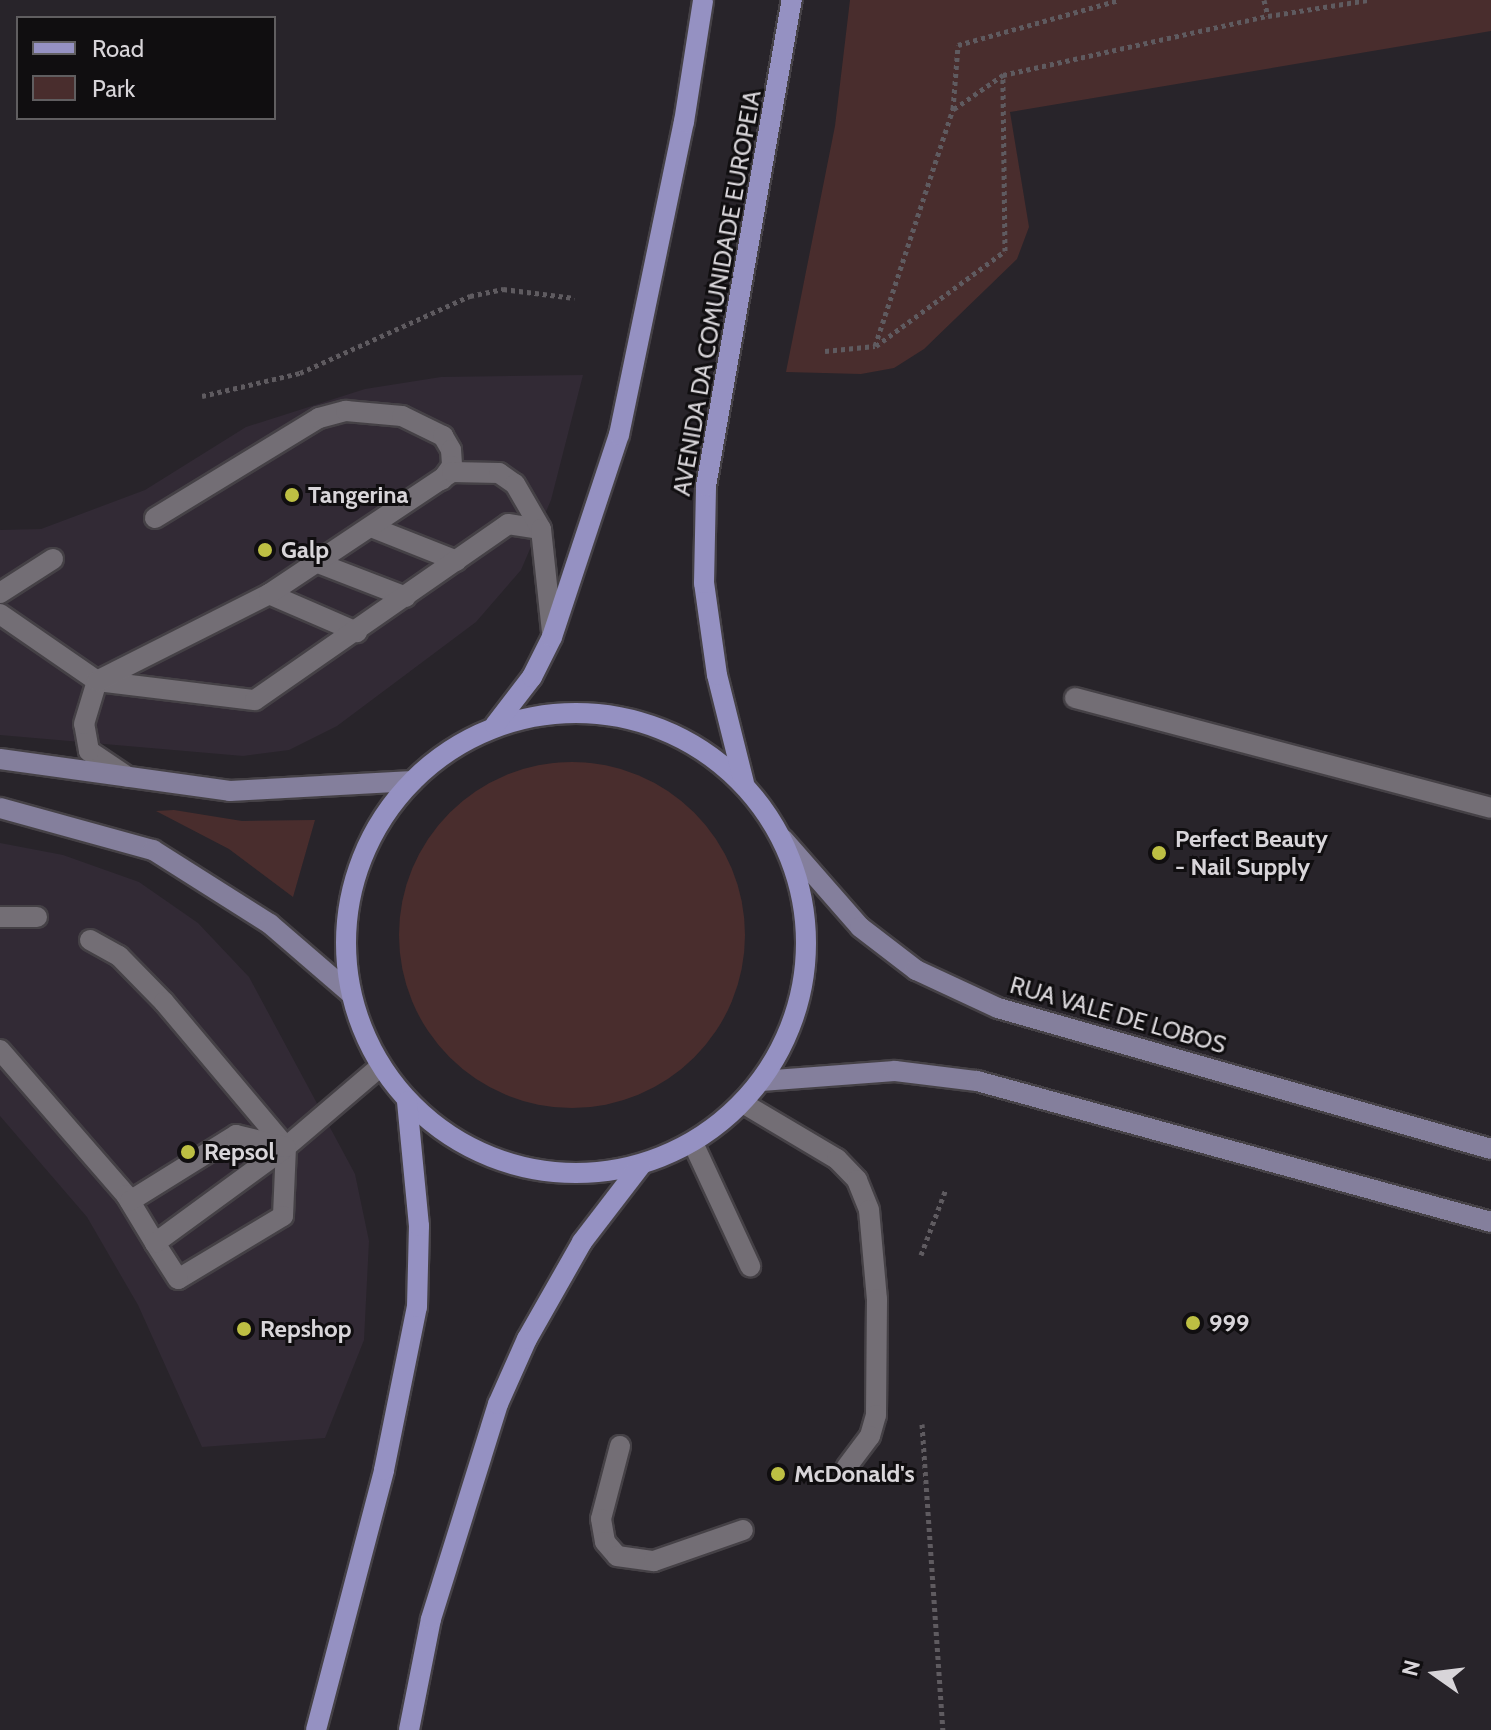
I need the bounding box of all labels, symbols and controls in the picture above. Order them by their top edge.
legend [16,16,276,120]
text: Road [92,34,144,63]
text: Park [92,74,135,103]
street label: AVENIDA DA COMUNIDADE EUROPEIA [667,88,767,498]
place label: Tangerina [308,481,408,509]
marker: Tangerina [283,486,301,504]
place label: Galp [281,536,329,564]
marker: Galp [256,541,274,559]
place label: Perfect Beauty - Nail Supply [1175,825,1328,881]
marker: Perfect Beauty - Nail Supply [1150,844,1168,862]
street label: RUA VALE DE LOBOS [1007,970,1229,1060]
place label: Repsol [204,1138,275,1166]
marker: Repsol [179,1143,197,1161]
place label: 999 [1209,1309,1249,1337]
marker: 999 [1184,1314,1202,1332]
place label: Repshop [260,1315,351,1343]
marker: Repshop [235,1320,253,1338]
place label: McDonald's [794,1460,915,1488]
marker: McDonald's [769,1465,787,1483]
north arrow [1395,1634,1475,1714]
text: N [1396,1657,1426,1679]

